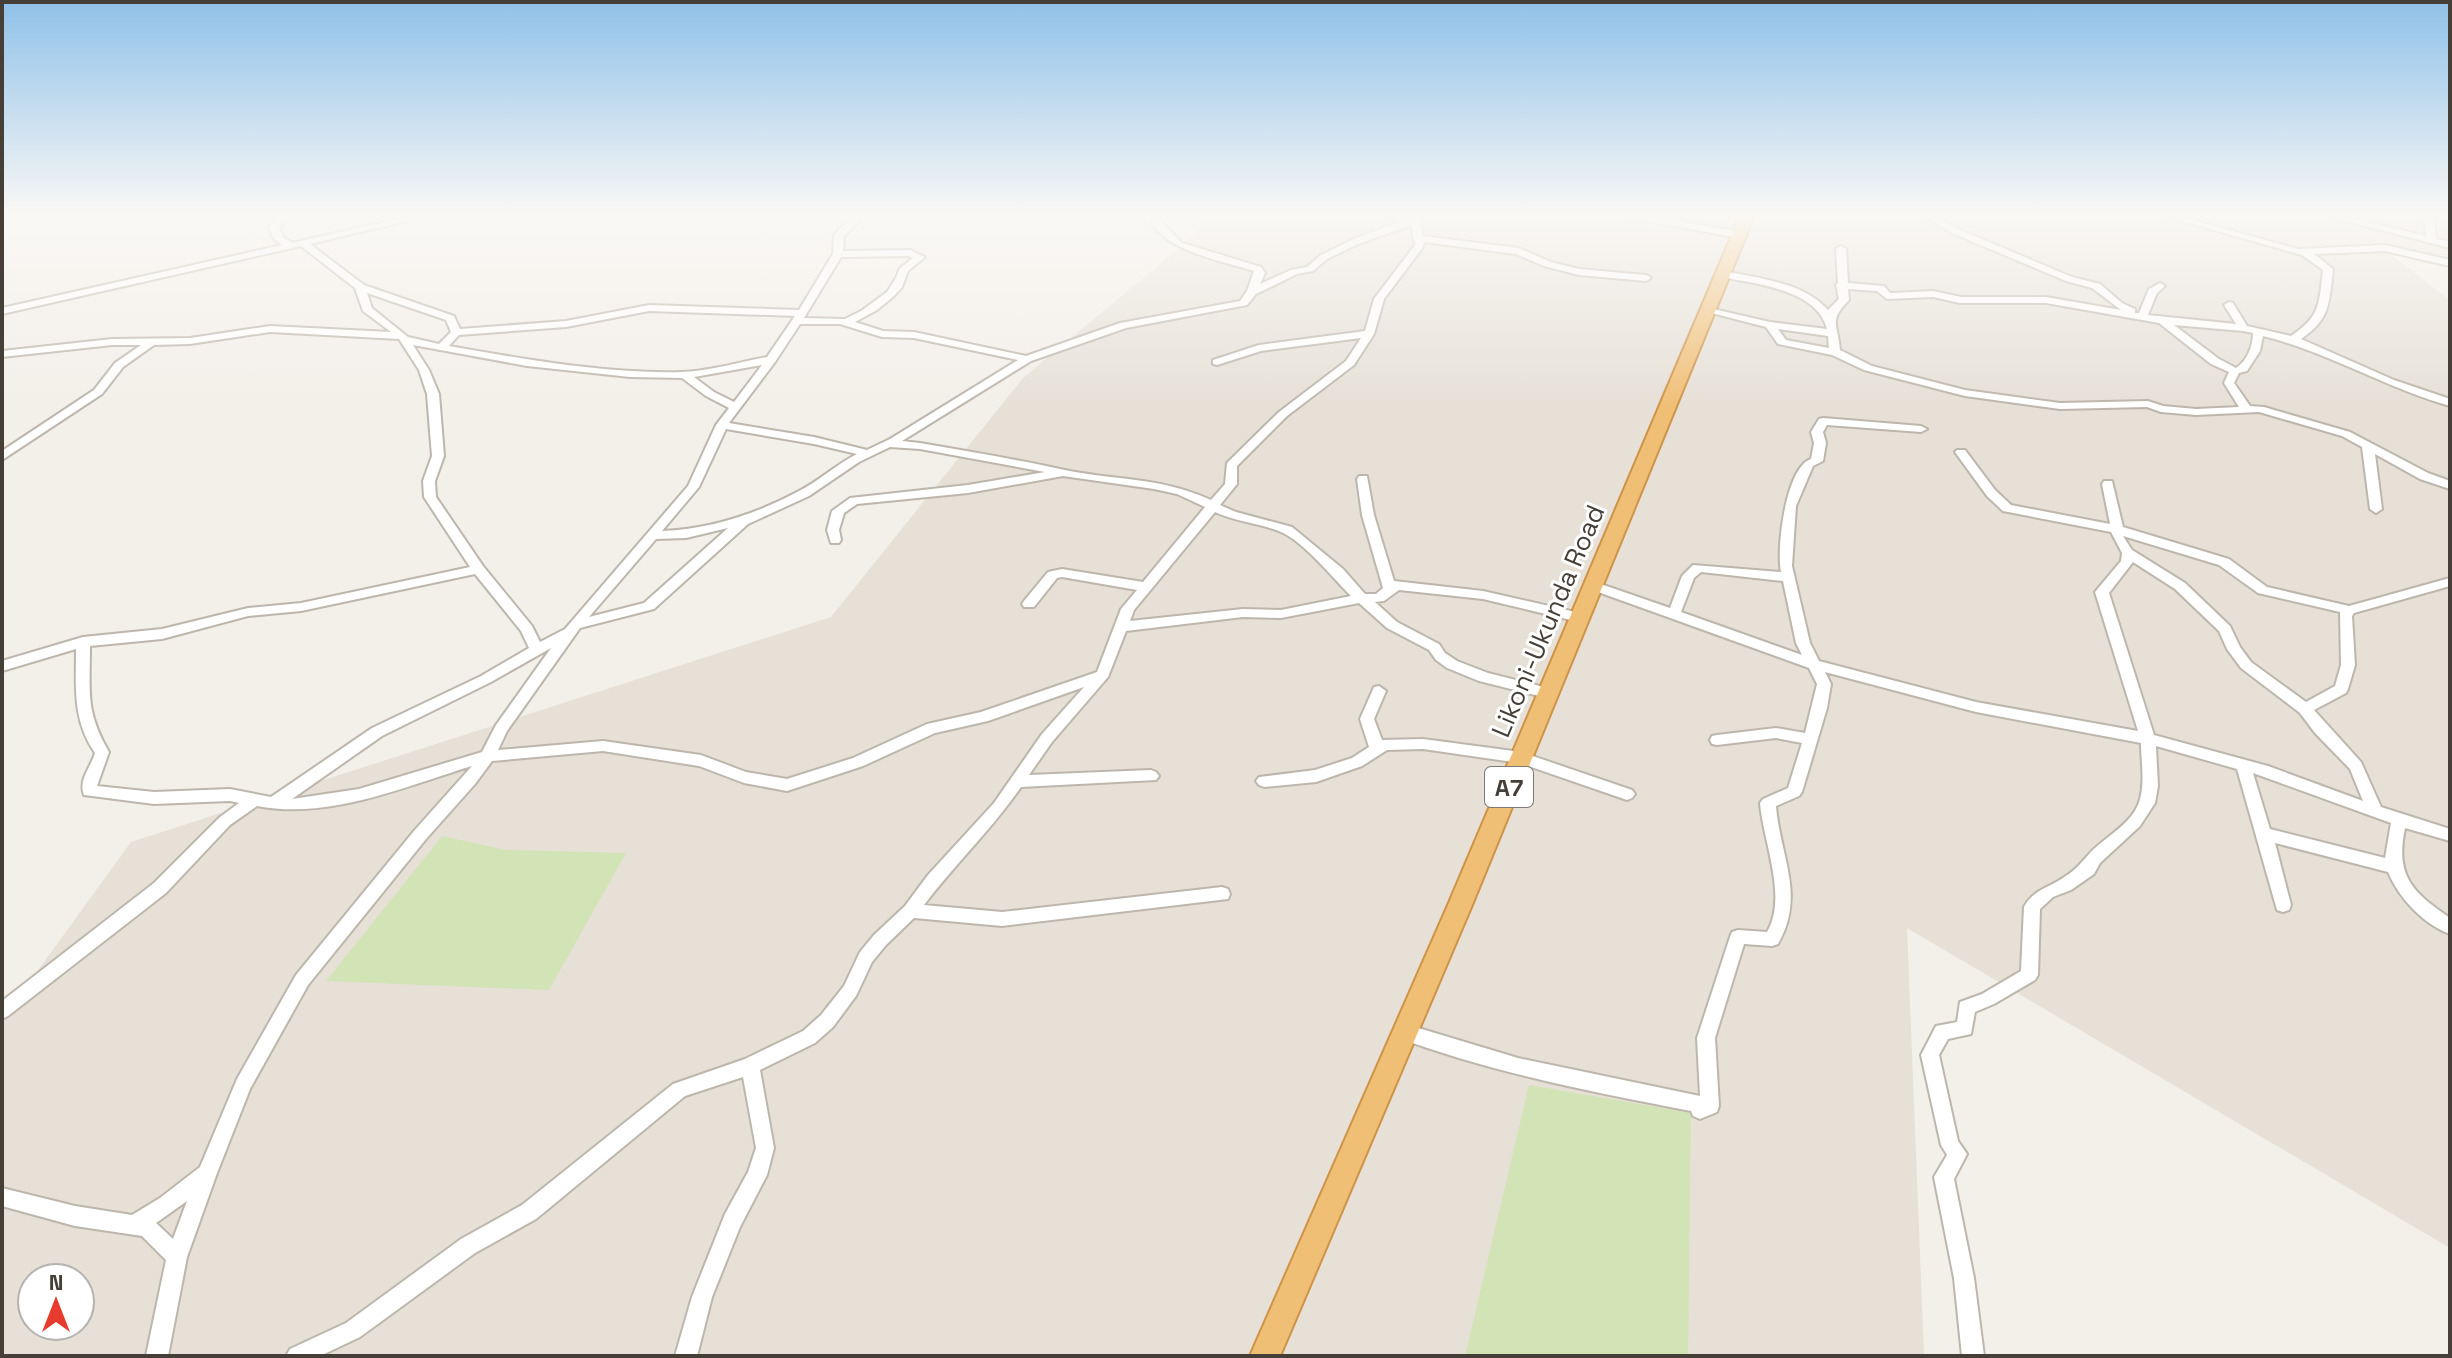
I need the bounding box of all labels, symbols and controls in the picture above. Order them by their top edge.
street label: Likoni-Ukunda Road [1484,500,1612,742]
road number: A7 [1485,767,1533,807]
north arrow [16,1262,96,1342]
text: N [49,1268,63,1296]

